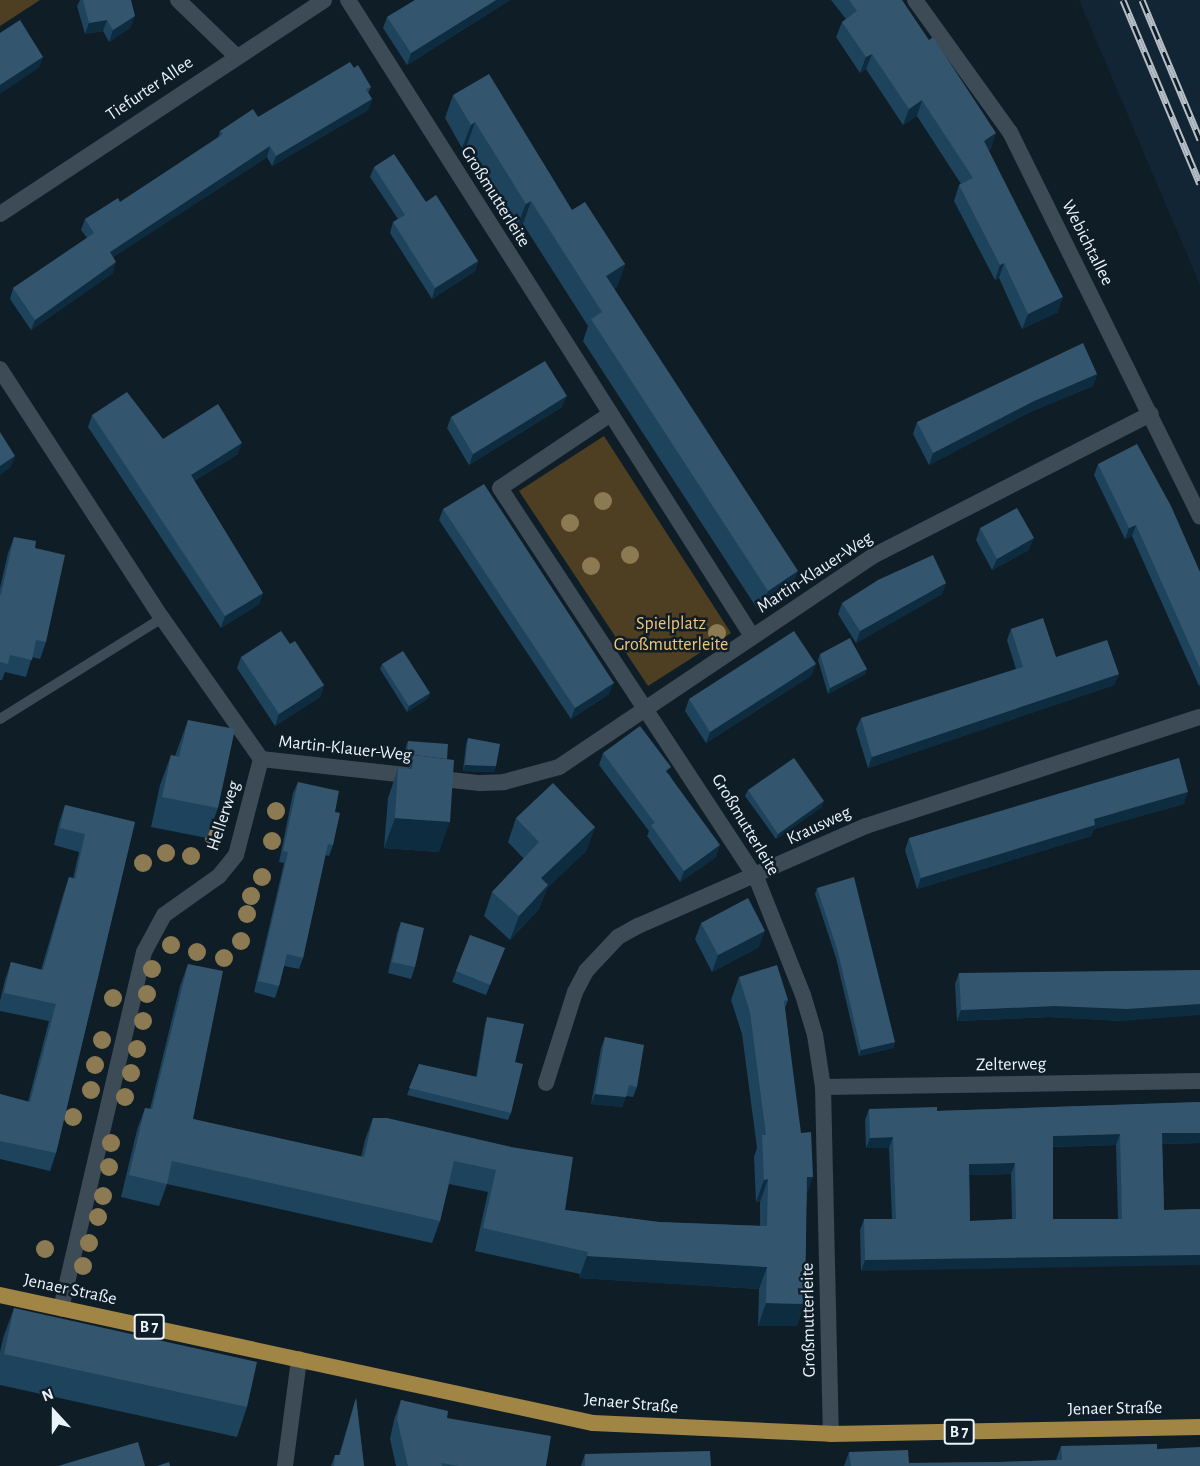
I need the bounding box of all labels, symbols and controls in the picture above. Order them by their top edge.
street label: Tiefurter Allee [102,52,198,126]
street label: Großmutterleite [455,143,535,251]
street label: Webichtallee [1056,197,1118,289]
street label: Martin-Klauer-Weg [753,527,877,619]
park label: Spielplatz Großmutterleite [614,614,728,656]
street label: Martin-Klauer-Weg [277,731,413,767]
street label: Großmutterleite [706,770,784,880]
street label: Hellerweg [203,778,245,854]
street label: Krausweg [784,802,854,850]
street label: Zelterweg [976,1054,1046,1076]
street label: Großmutterleite [797,1262,821,1378]
street label: Jenaer Straße [21,1270,119,1310]
road number: B 7 [132,1314,166,1340]
north arrow [24,1382,84,1442]
text: N [39,1386,56,1405]
street label: Jenaer Straße [583,1389,679,1419]
street label: Jenaer Straße [1067,1397,1163,1421]
road number: B 7 [942,1419,976,1445]

